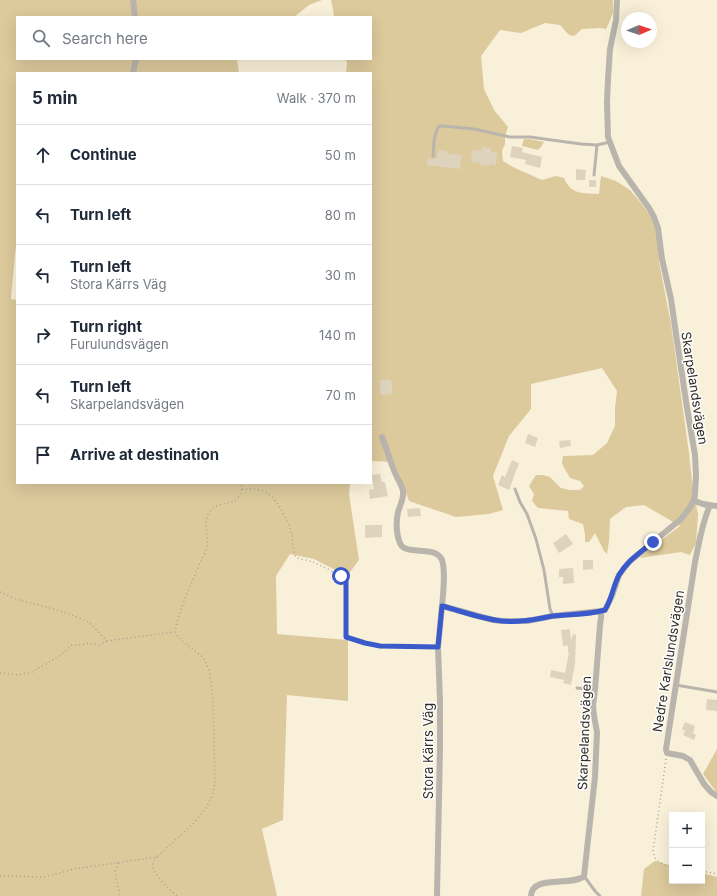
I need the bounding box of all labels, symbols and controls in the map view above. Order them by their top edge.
north arrow [621,12,657,48]
search box [16,16,372,60]
icon: search [30,27,52,49]
text: Search here [62,29,148,48]
text: 5 min [32,88,78,108]
text: Walk · 370 m [277,90,356,106]
icon: ahead [32,144,54,166]
text: Continue [70,145,137,164]
text: 50 m [325,147,356,163]
icon: left [32,204,54,226]
text: Turn left [70,205,131,224]
text: 80 m [325,207,356,223]
text: Turn left [70,257,131,276]
icon: left [32,264,54,286]
text: 30 m [325,267,356,283]
text: Stora Kärrs Väg [70,276,166,292]
text: Turn right [70,317,142,336]
icon: right [32,324,54,346]
text: 140 m [319,327,356,343]
street label: Skarpelandsvägen [678,330,712,446]
text: Furulundsvägen [70,336,169,352]
text: Turn left [70,377,131,396]
icon: left [32,384,54,406]
text: 70 m [326,387,356,403]
text: Skarpelandsvägen [70,396,184,412]
icon: arrive [32,444,54,466]
text: Arrive at destination [70,445,219,464]
route end [644,533,662,551]
route start [332,567,350,585]
street label: Nedre Karlslundsvägen [649,589,687,733]
street label: Skarpelandsvägen [574,676,594,790]
street label: Stora Kärrs Väg [420,703,436,799]
map controls [669,812,705,884]
button: + [669,812,705,848]
button: − [669,848,705,884]

